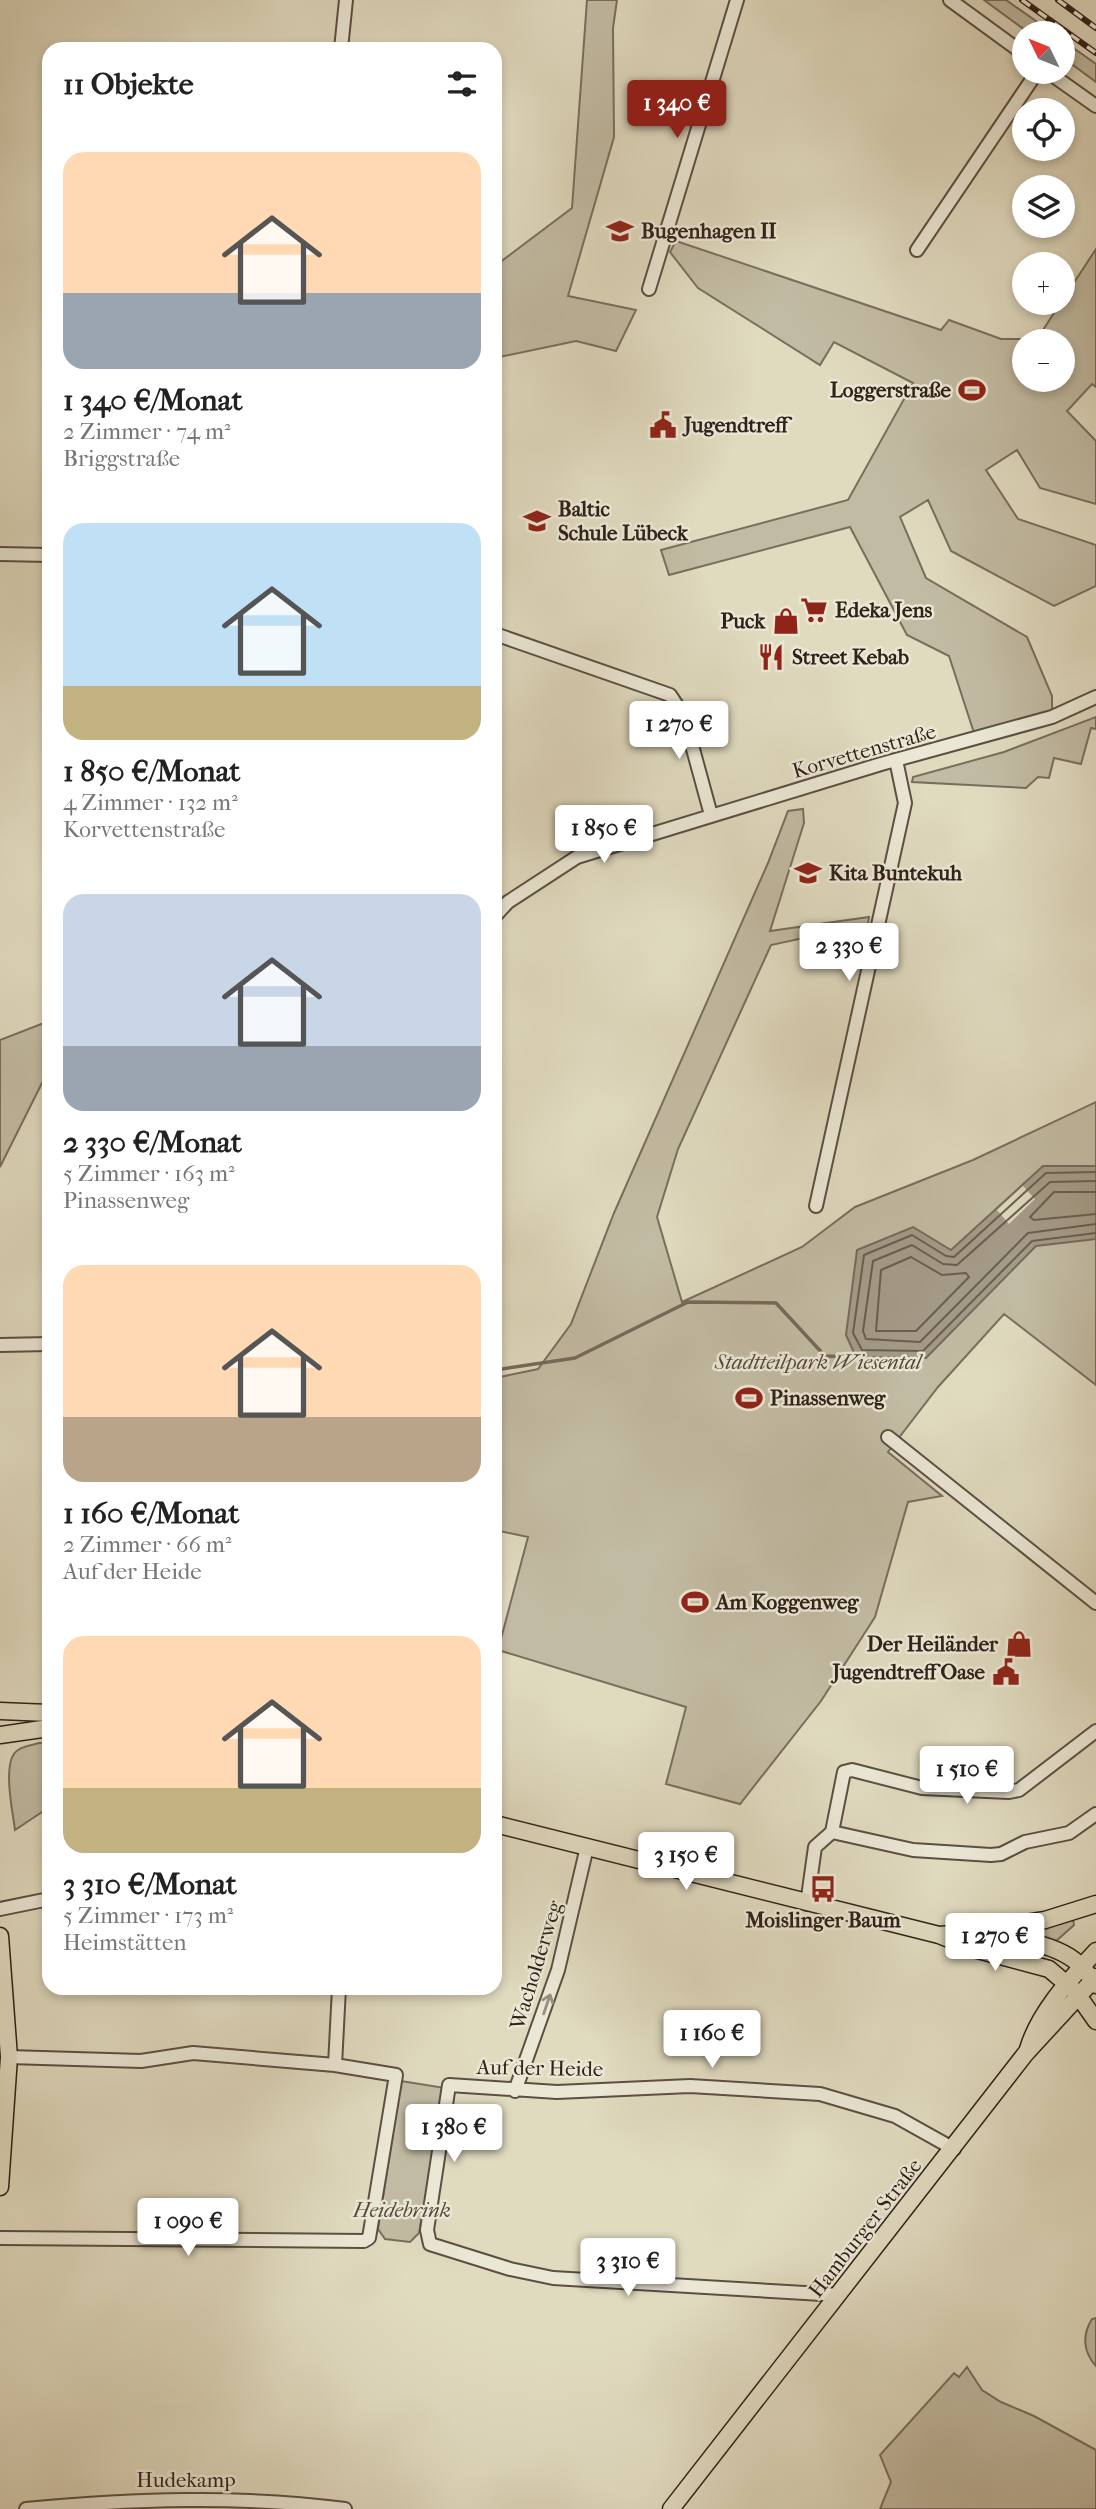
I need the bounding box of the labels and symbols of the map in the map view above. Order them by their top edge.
north arrow [1012,21,1074,84]
pin: 1 340 € [612,80,742,140]
school or university icon: Bugenhagen II [605,216,635,246]
place label: Bugenhagen II [641,219,777,243]
sports icon: Loggerstraße [957,375,987,405]
place label: Loggerstraße [830,378,952,402]
public building icon: Jugendtreff [648,410,678,440]
place label: Jugendtreff [682,413,793,437]
place label: Baltic Schule Lübeck [558,497,689,545]
school or university icon: Baltic Schule Lübeck [522,506,552,536]
supermarket icon: Edeka Jens [799,595,829,625]
place label: Edeka Jens [835,598,933,622]
shop icon: Puck [771,606,801,636]
place label: Puck [721,609,766,633]
restaurant icon: Street Kebab [756,642,786,672]
place label: Street Kebab [792,645,909,669]
pin: 1 270 € [614,702,744,761]
street label: Korvettenstraße [789,719,939,783]
pin: 1 850 € [539,806,669,865]
school or university icon: Kita Buntekuh [793,858,823,888]
place label: Kita Buntekuh [829,861,962,885]
pin: 2 330 € [784,923,914,983]
park label: Stadtteilpark Wiesental [714,1350,924,1374]
sports icon: Pinassenweg [734,1383,764,1413]
place label: Pinassenweg [770,1386,886,1410]
sports icon: Am Koggenweg [680,1587,710,1617]
place label: Am Koggenweg [714,1590,859,1614]
shop icon: Der Heiländer [1004,1629,1034,1659]
place label: Der Heiländer [867,1632,999,1656]
public building icon: Jugendtreff Oase [991,1657,1021,1687]
place label: Jugendtreff Oase [830,1660,986,1684]
pin: 1 510 € [902,1746,1032,1806]
pin: 3 150 € [621,1832,751,1892]
bus stop icon: Moislinger Baum [808,1874,838,1904]
street label: Wacholderweg [505,1897,567,2033]
place label: Moislinger Baum [744,1908,901,1932]
pin: 1 270 € [930,1913,1060,1973]
one-way arrow [542,1993,554,2015]
pin: 1 160 € [647,2010,777,2070]
street label: Auf der Heide [475,2055,604,2081]
pin: 1 380 € [389,2104,519,2164]
street label: Hamburger Straße [803,2154,927,2302]
pin: 1 090 € [123,2198,253,2258]
park label: Heidebrink [352,2198,451,2222]
pin: 3 310 € [563,2238,693,2298]
street label: Hudekamp [136,2468,236,2492]

